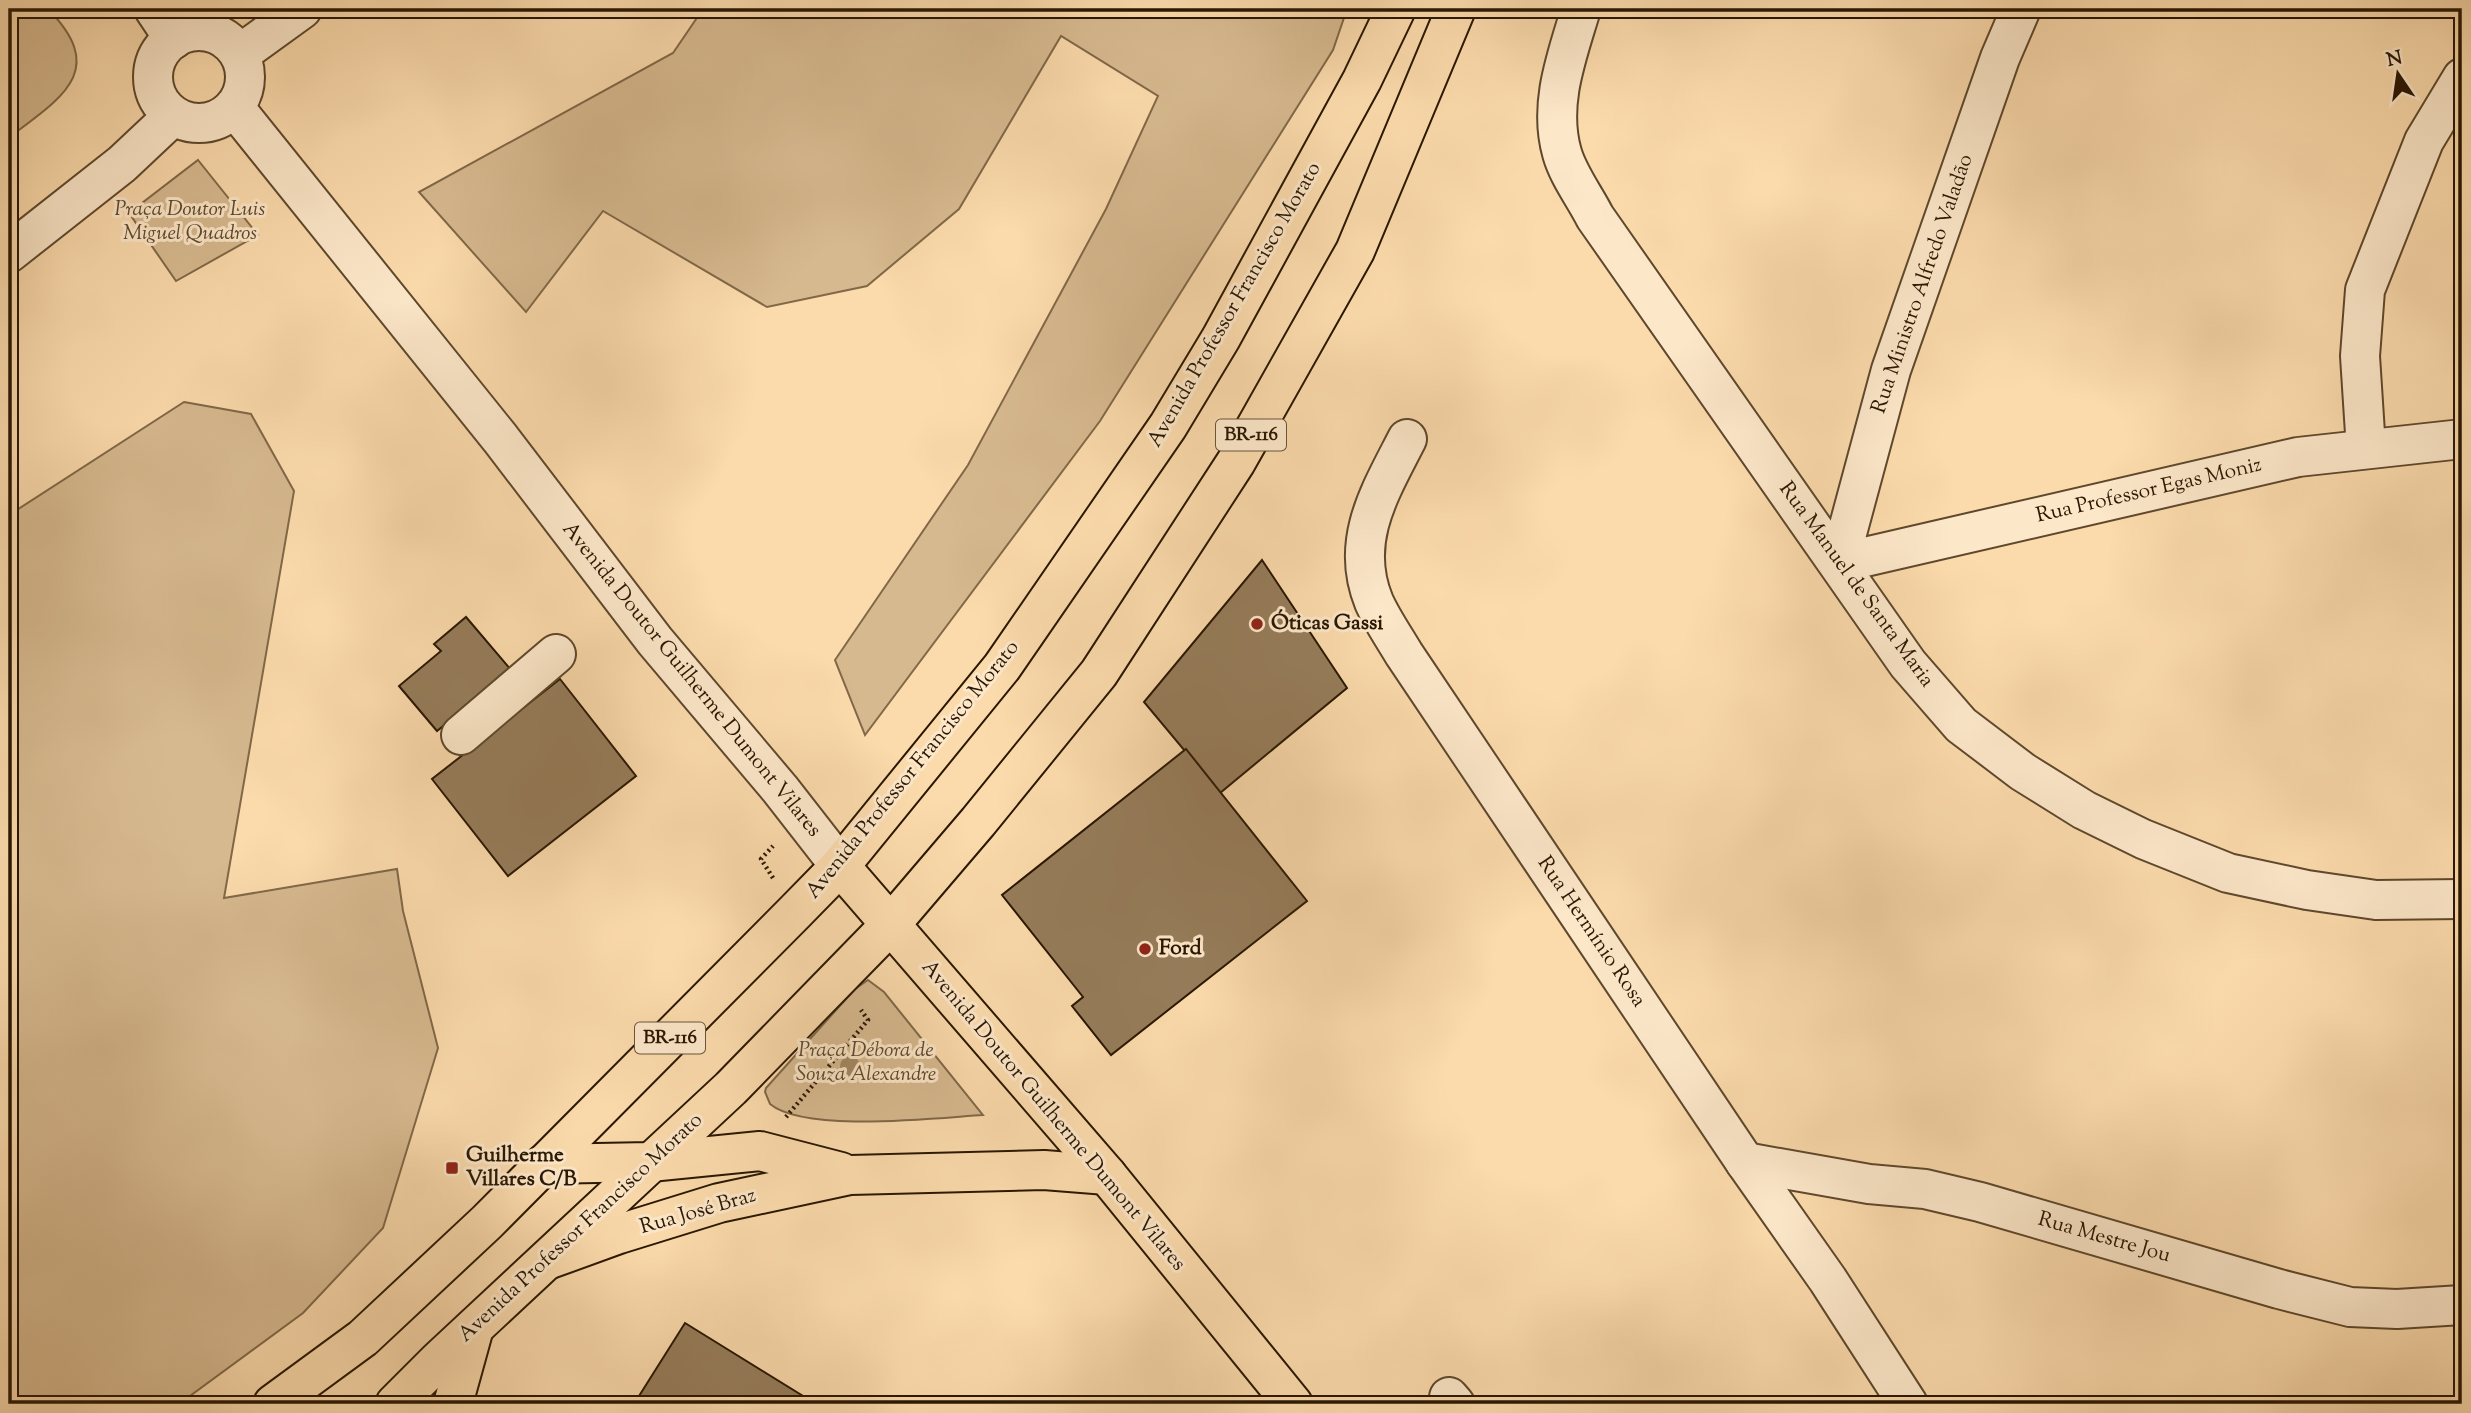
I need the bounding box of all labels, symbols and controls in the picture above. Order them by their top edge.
north arrow [2362,38,2432,108]
text: N [2384,45,2405,75]
street label: Rua Ministro Alfredo Valadão [1864,150,1982,418]
street label: Avenida Professor Francisco Morato [1141,157,1329,453]
park label: Praça Doutor Luis Miguel Quadros [115,195,265,249]
road number: BR-116 [1216,420,1286,450]
street label: Rua Professor Egas Moniz [2033,450,2265,532]
street label: Rua Manuel de Santa Maria [1771,476,1941,694]
street label: Avenida Doutor Guilherme Dumont Vilares [554,516,828,844]
place label: Óticas Gassi [1271,609,1383,639]
marker: Óticas Gassi [1249,616,1265,632]
street label: Avenida Professor Francisco Morato [799,634,1027,906]
street label: Rua Hermínio Rosa [1529,850,1653,1014]
place label: Ford [1159,934,1202,964]
marker: Ford [1137,941,1153,957]
street label: Avenida Doutor Guilherme Dumont Vilares [914,954,1192,1278]
road number: BR-116 [635,1022,705,1054]
park label: Praça Débora de Souza Alexandre [796,1036,936,1090]
street label: Avenida Professor Francisco Morato [452,1106,710,1350]
place label: Guilherme Villares C/B [466,1141,577,1195]
marker: Guilherme Villares C/B [444,1160,460,1176]
street label: Rua José Braz [636,1181,760,1243]
street label: Rua Mestre Jou [2034,1205,2174,1271]

